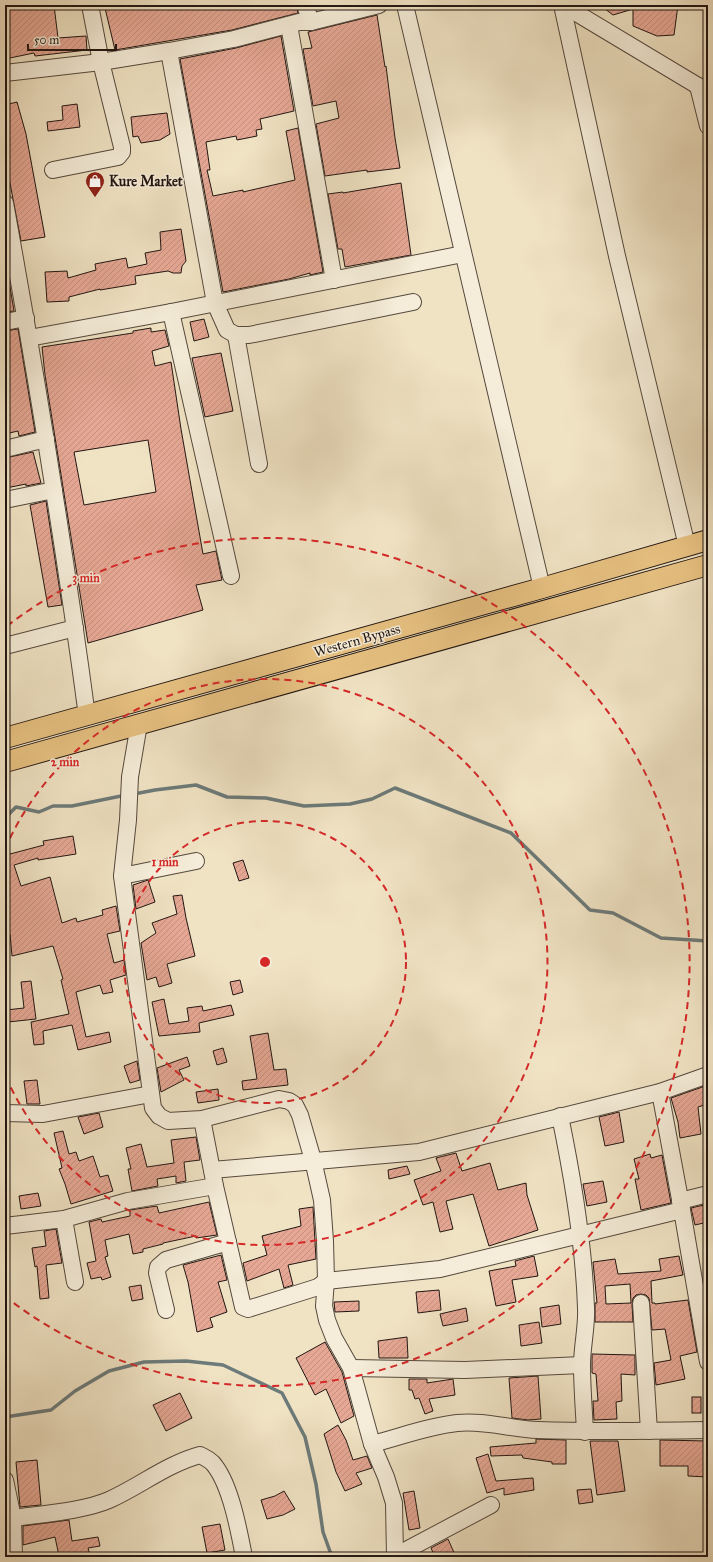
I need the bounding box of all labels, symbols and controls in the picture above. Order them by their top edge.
scale bar [28,26,116,52]
text: 50 m [34,33,59,47]
shop icon: Kure Market [84,170,106,198]
place label: Kure Market [109,173,183,190]
text: 3 min [72,571,100,586]
street label: Western Bypass [312,620,402,661]
text: 2 min [51,755,80,769]
text: 1 min [151,855,179,869]
centre of rings [258,955,272,969]

